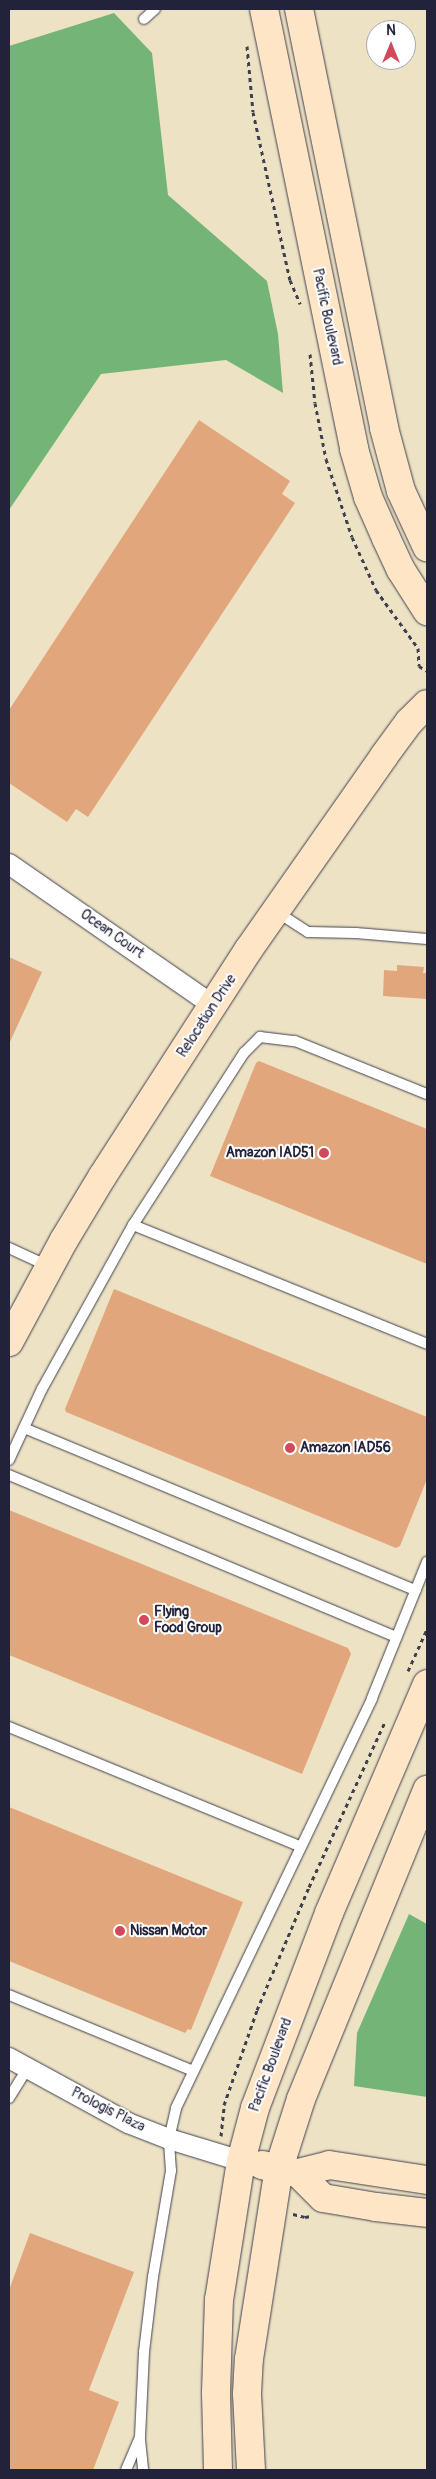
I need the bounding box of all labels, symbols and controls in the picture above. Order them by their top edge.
north arrow [366,20,416,70]
text: N [386,22,396,39]
street label: Pacific Boulevard [309,267,345,367]
street label: Ocean Court [77,906,147,962]
street label: Relocation Drive [174,971,240,1061]
place label: Amazon IAD51 [226,1145,314,1161]
marker: Amazon IAD51 [318,1147,330,1159]
place label: Amazon IAD56 [300,1440,391,1456]
marker: Amazon IAD56 [284,1442,296,1454]
place label: Flying Food Group [154,1604,222,1636]
marker: Flying Food Group [138,1614,150,1626]
place label: Nissan Motor [130,1923,207,1939]
marker: Nissan Motor [114,1925,126,1937]
street label: Pacific Boulevard [246,2016,296,2114]
street label: Prologis Plaza [68,2084,148,2136]

